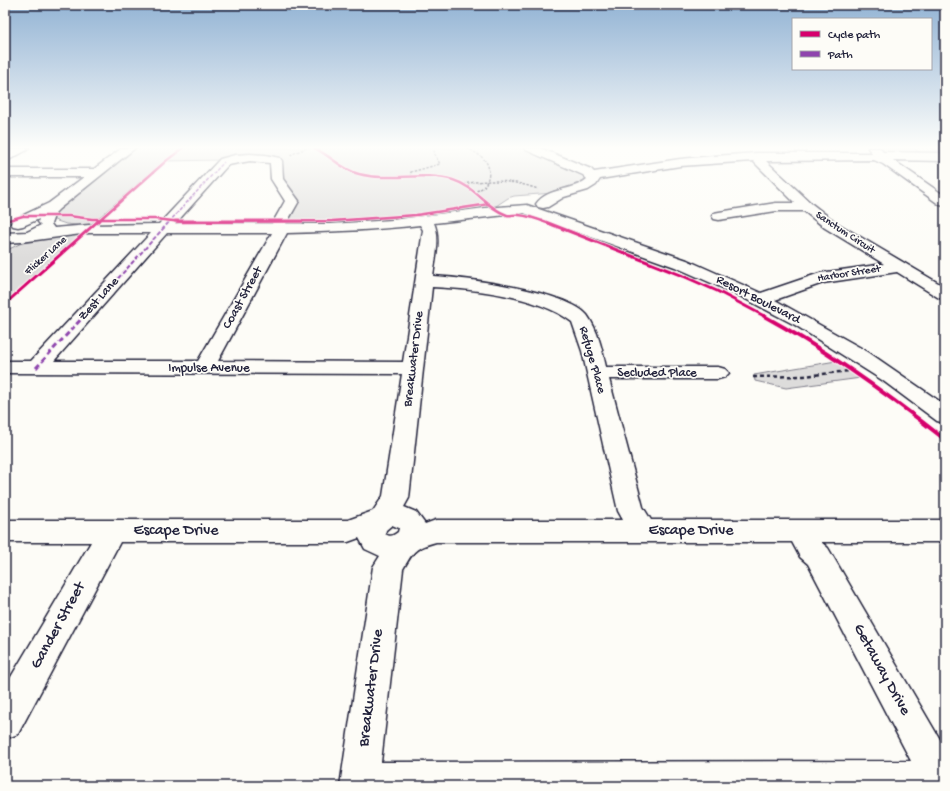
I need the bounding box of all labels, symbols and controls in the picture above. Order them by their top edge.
legend [792,18,932,70]
text: Cycle path [828,29,881,43]
text: Path [827,49,853,63]
street label: Sanctum Circuit [813,209,878,257]
street label: Flicker Lane [22,234,70,279]
street label: Coast Street [220,263,267,332]
street label: Harbor Street [817,263,883,285]
street label: Resort Boulevard [713,272,804,328]
street label: Zest Lane [76,274,123,324]
street label: Breakwater Drive [401,310,427,409]
street label: Refuge Place [575,325,609,396]
street label: Impulse Avenue [168,361,250,376]
street label: Secluded Place [617,366,697,381]
street label: Escape Drive [134,522,219,541]
street label: Escape Drive [649,522,734,541]
street label: Gander Street [27,578,91,673]
street label: Getaway Drive [848,621,914,720]
street label: Breakwater Drive [355,627,389,749]

